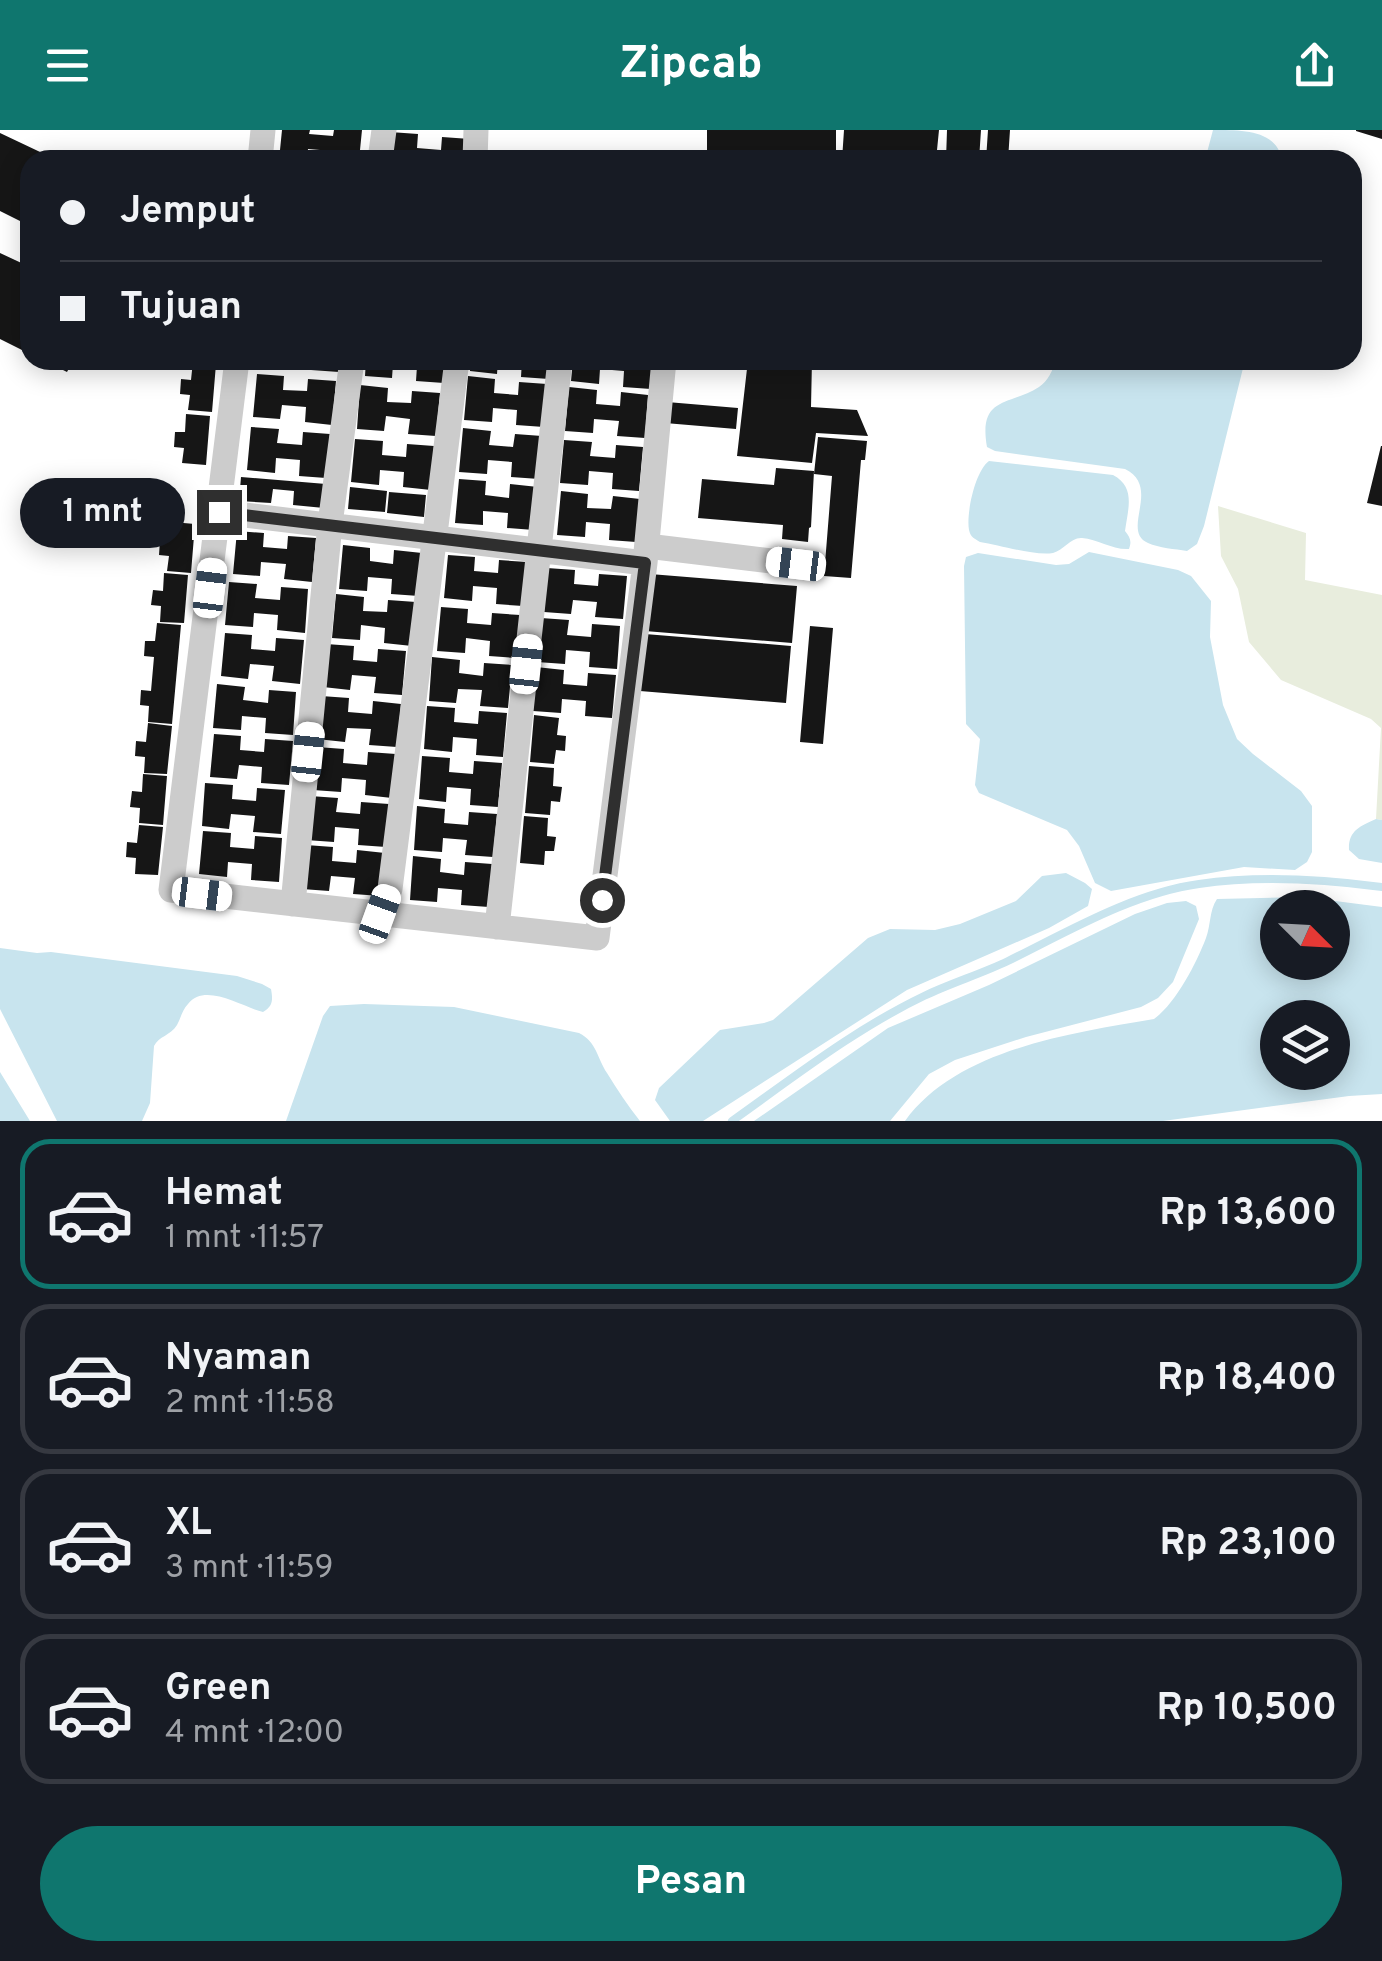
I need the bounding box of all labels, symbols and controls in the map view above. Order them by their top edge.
text: Zipcab [620,37,762,94]
icon: menu [40,38,95,93]
icon: share [1287,38,1342,93]
text: Jemput [120,188,255,237]
text: Tujuan [120,284,242,333]
callout: 1 mnt [19,477,184,547]
route end [197,490,242,535]
text: 1 mnt [62,493,143,533]
car [764,545,828,583]
car [191,556,229,620]
car [508,633,544,695]
car [290,721,326,783]
car [170,875,234,913]
route start [580,878,625,923]
car [356,881,404,947]
north arrow [1260,890,1350,980]
map controls [1260,890,1350,1090]
button: layers [1260,1000,1350,1090]
icon: car [45,1169,135,1259]
text: Hemat [165,1170,283,1219]
text: Rp 13,600 [1159,1190,1337,1239]
text: 1 mnt · 11:57 [165,1219,324,1259]
icon: car [45,1334,135,1424]
text: Nyaman [165,1335,312,1384]
text: Rp 18,400 [1157,1355,1337,1404]
text: 2 mnt · 11:58 [165,1384,335,1424]
icon: car [45,1499,135,1589]
text: XL [165,1500,212,1549]
text: Rp 23,100 [1159,1520,1337,1569]
text: 3 mnt · 11:59 [165,1549,334,1589]
icon: car [45,1664,135,1754]
text: Green [165,1665,271,1714]
text: Rp 10,500 [1156,1685,1337,1734]
text: 4 mnt · 12:00 [165,1714,344,1754]
button: Pesan [40,1826,1342,1941]

